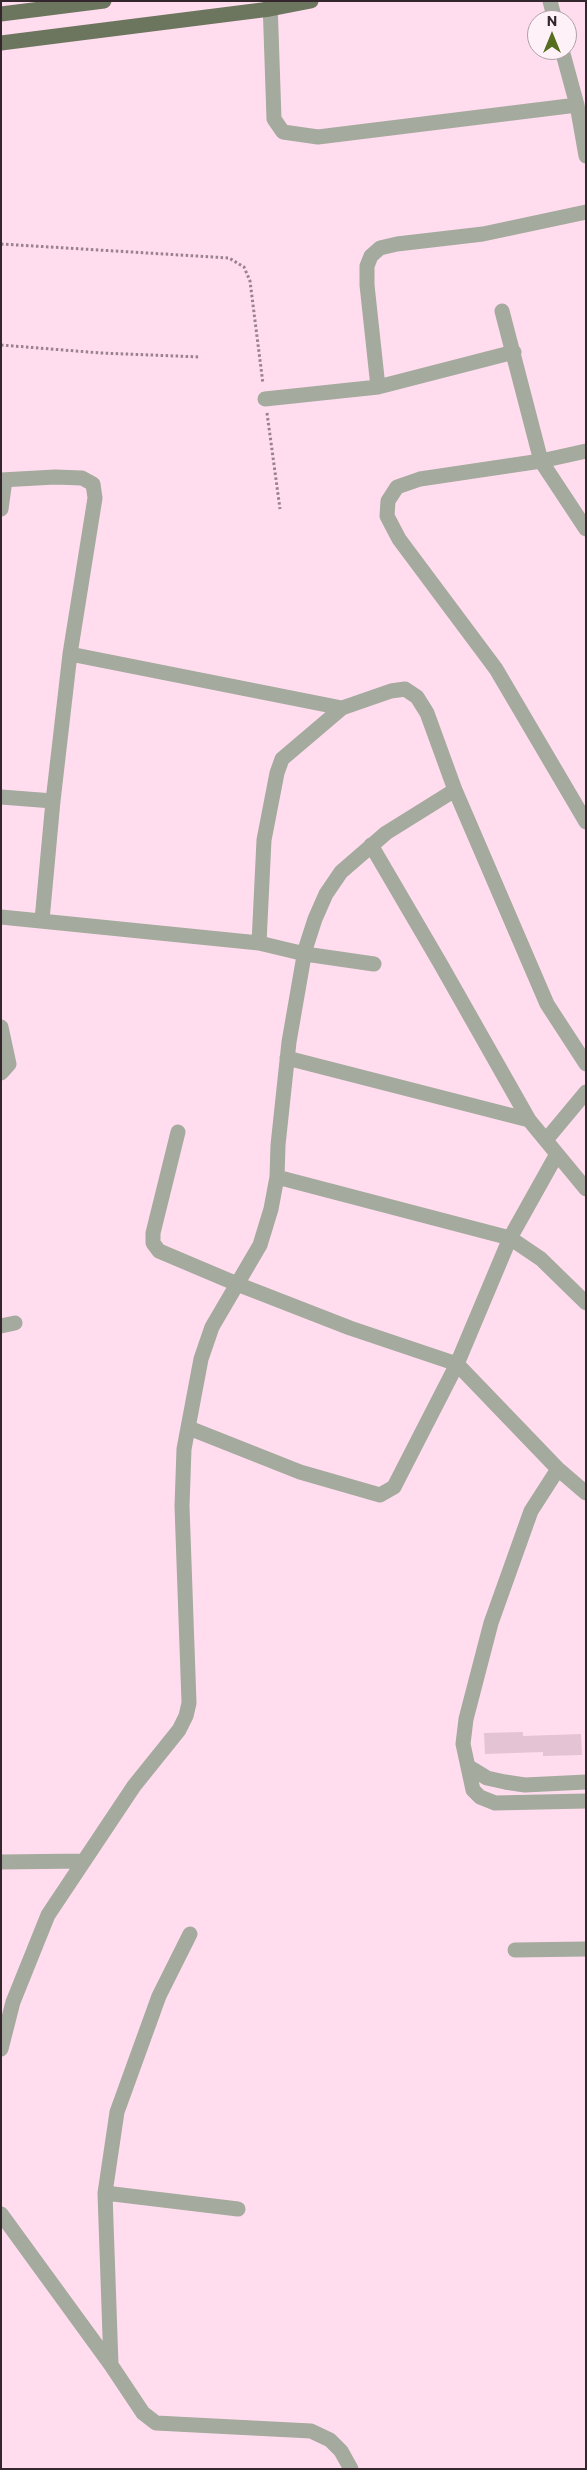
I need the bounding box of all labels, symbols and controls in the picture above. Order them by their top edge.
north arrow [527,10,577,60]
text: N [547,12,557,29]

